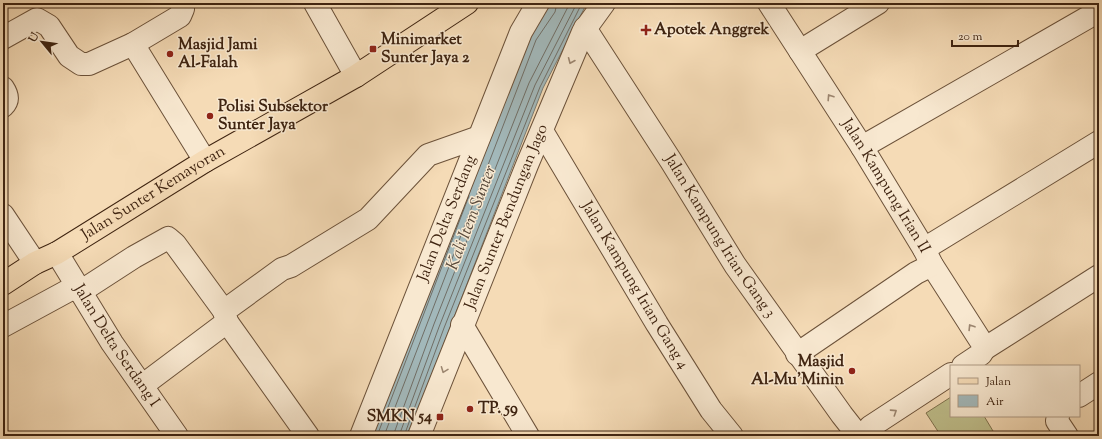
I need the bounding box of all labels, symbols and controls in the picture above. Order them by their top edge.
place label: Apotek Anggrek [654,19,770,42]
north arrow [22,22,62,62]
scale bar [952,22,1018,48]
marker: Apotek Anggrek [641,25,651,35]
text: 20 m [958,28,983,46]
place label: Minimarket Sunter Jaya 2 [381,29,470,70]
text: U [24,30,43,46]
place label: Masjid Jami Al-Falah [178,34,258,75]
marker: Minimarket Sunter Jaya 2 [368,44,378,54]
marker: Masjid Jami Al-Falah [165,49,175,59]
one-way arrow [568,56,576,64]
one-way arrow [827,94,835,101]
place label: Polisi Subsektor Sunter Jaya [218,96,329,137]
marker: Polisi Subsektor Sunter Jaya [205,111,215,121]
street label: Jalan Kampung Irian II [835,113,936,257]
street label: Jalan Sunter Bendungan Jago [459,120,554,314]
street label: Jalan Sunter Kemayoran [76,140,230,247]
street label: Jalan Kampung Irian Gang 3 [658,149,781,323]
street label: Jalan Delta Serdang [411,152,483,286]
water label: Kali Item Sunter [441,162,503,274]
street label: Jalan Kampung Irian Gang 4 [574,196,694,374]
street label: Jalan Delta Serdang I [67,279,165,412]
one-way arrow [969,324,976,331]
place label: Masjid Al-Mu'Minin [751,351,845,392]
one-way arrow [441,365,449,373]
legend [950,365,1080,417]
marker: Masjid Al-Mu'Minin [847,366,857,376]
text: Jalan [985,373,1011,391]
text: Air [986,393,1004,411]
place label: TP. 59 [478,398,518,421]
marker: TP. 59 [465,404,475,414]
place label: SMKN 54 [367,406,432,429]
one-way arrow [889,409,896,416]
marker: SMKN 54 [435,412,445,422]

